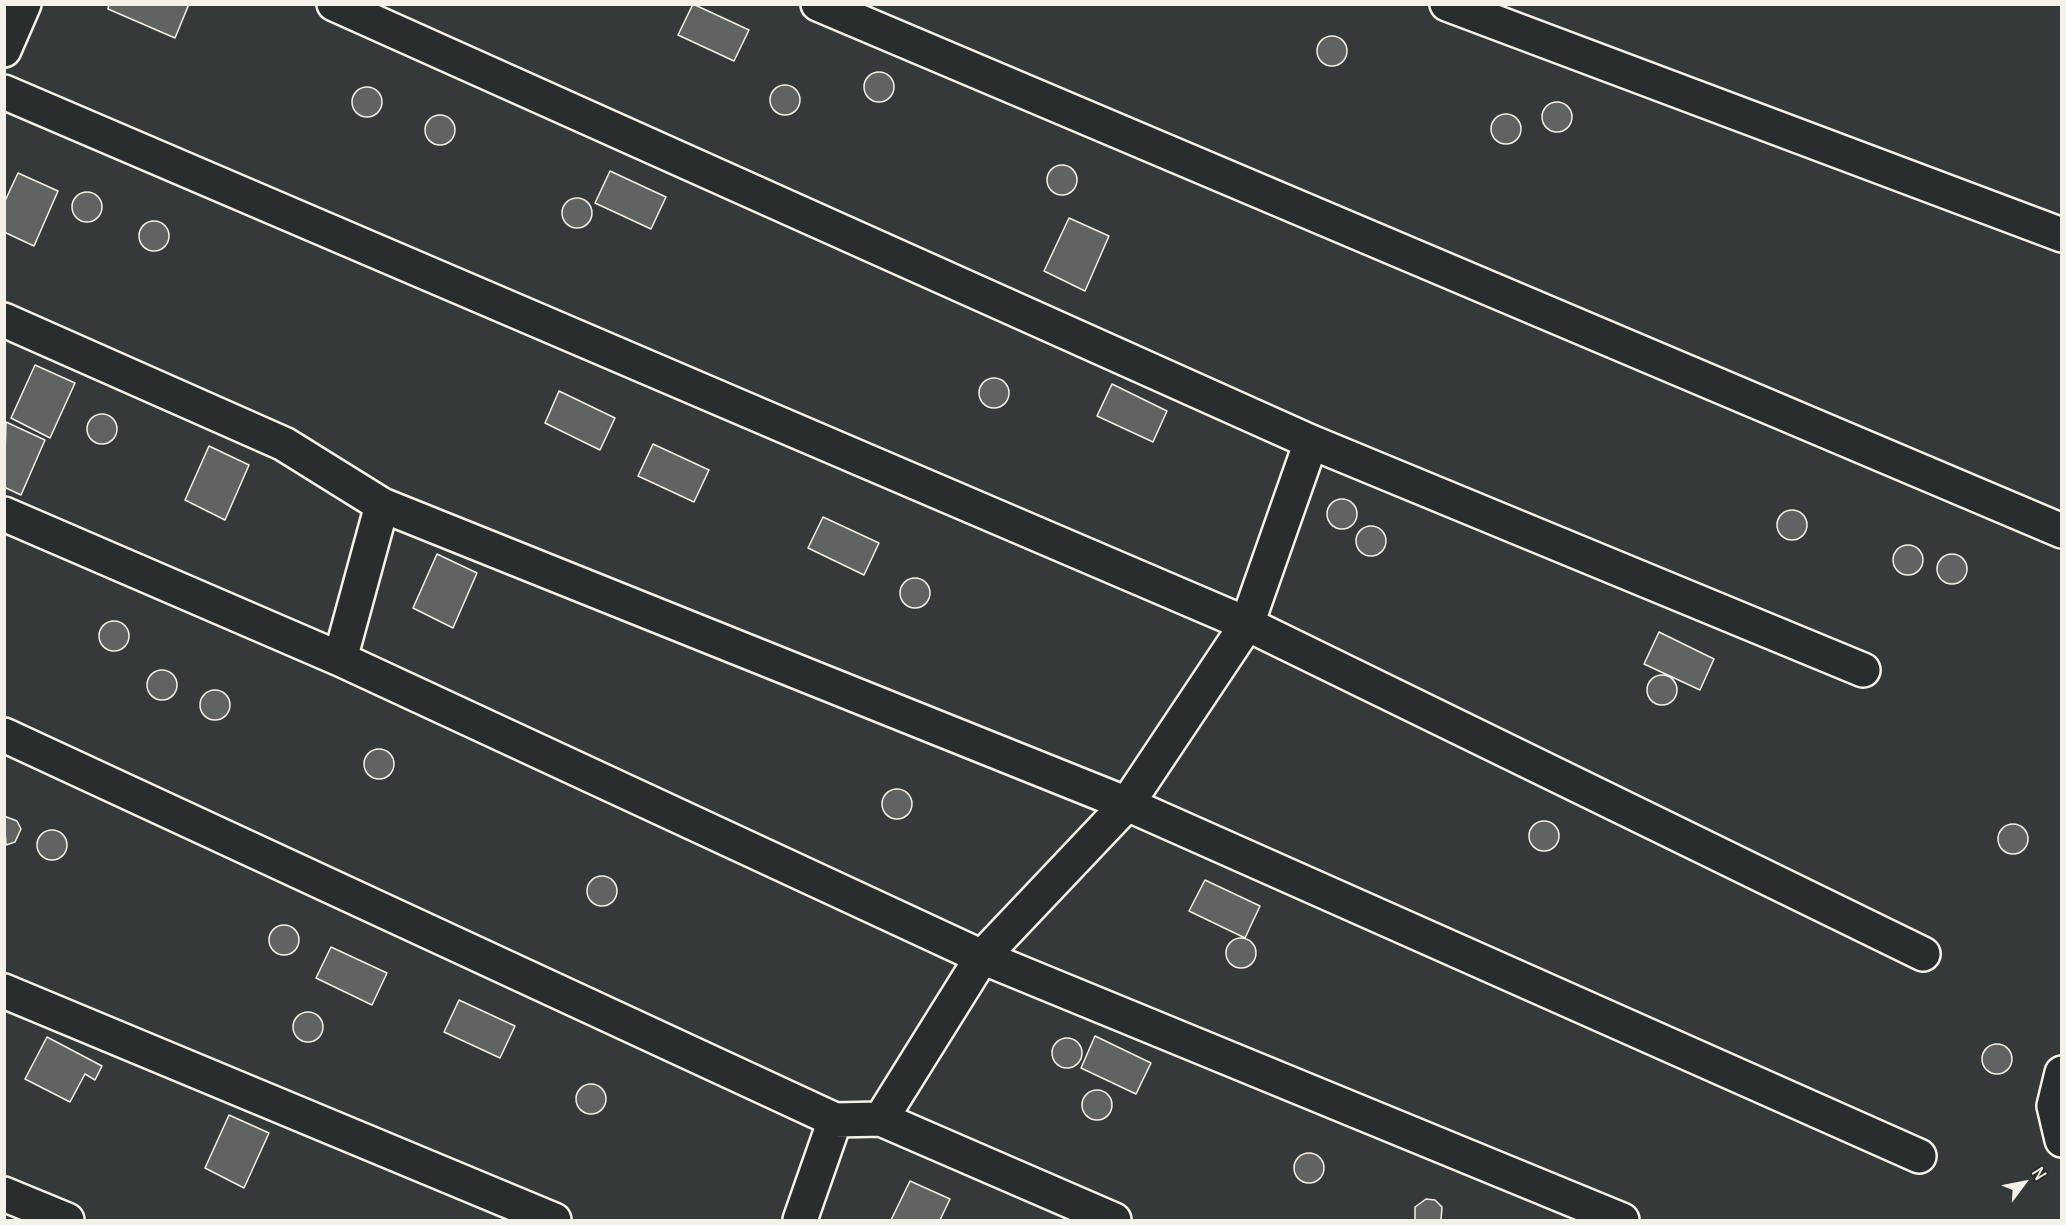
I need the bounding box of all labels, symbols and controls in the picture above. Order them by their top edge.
north arrow [1994,1153,2054,1213]
text: N [2028,1163,2051,1183]

